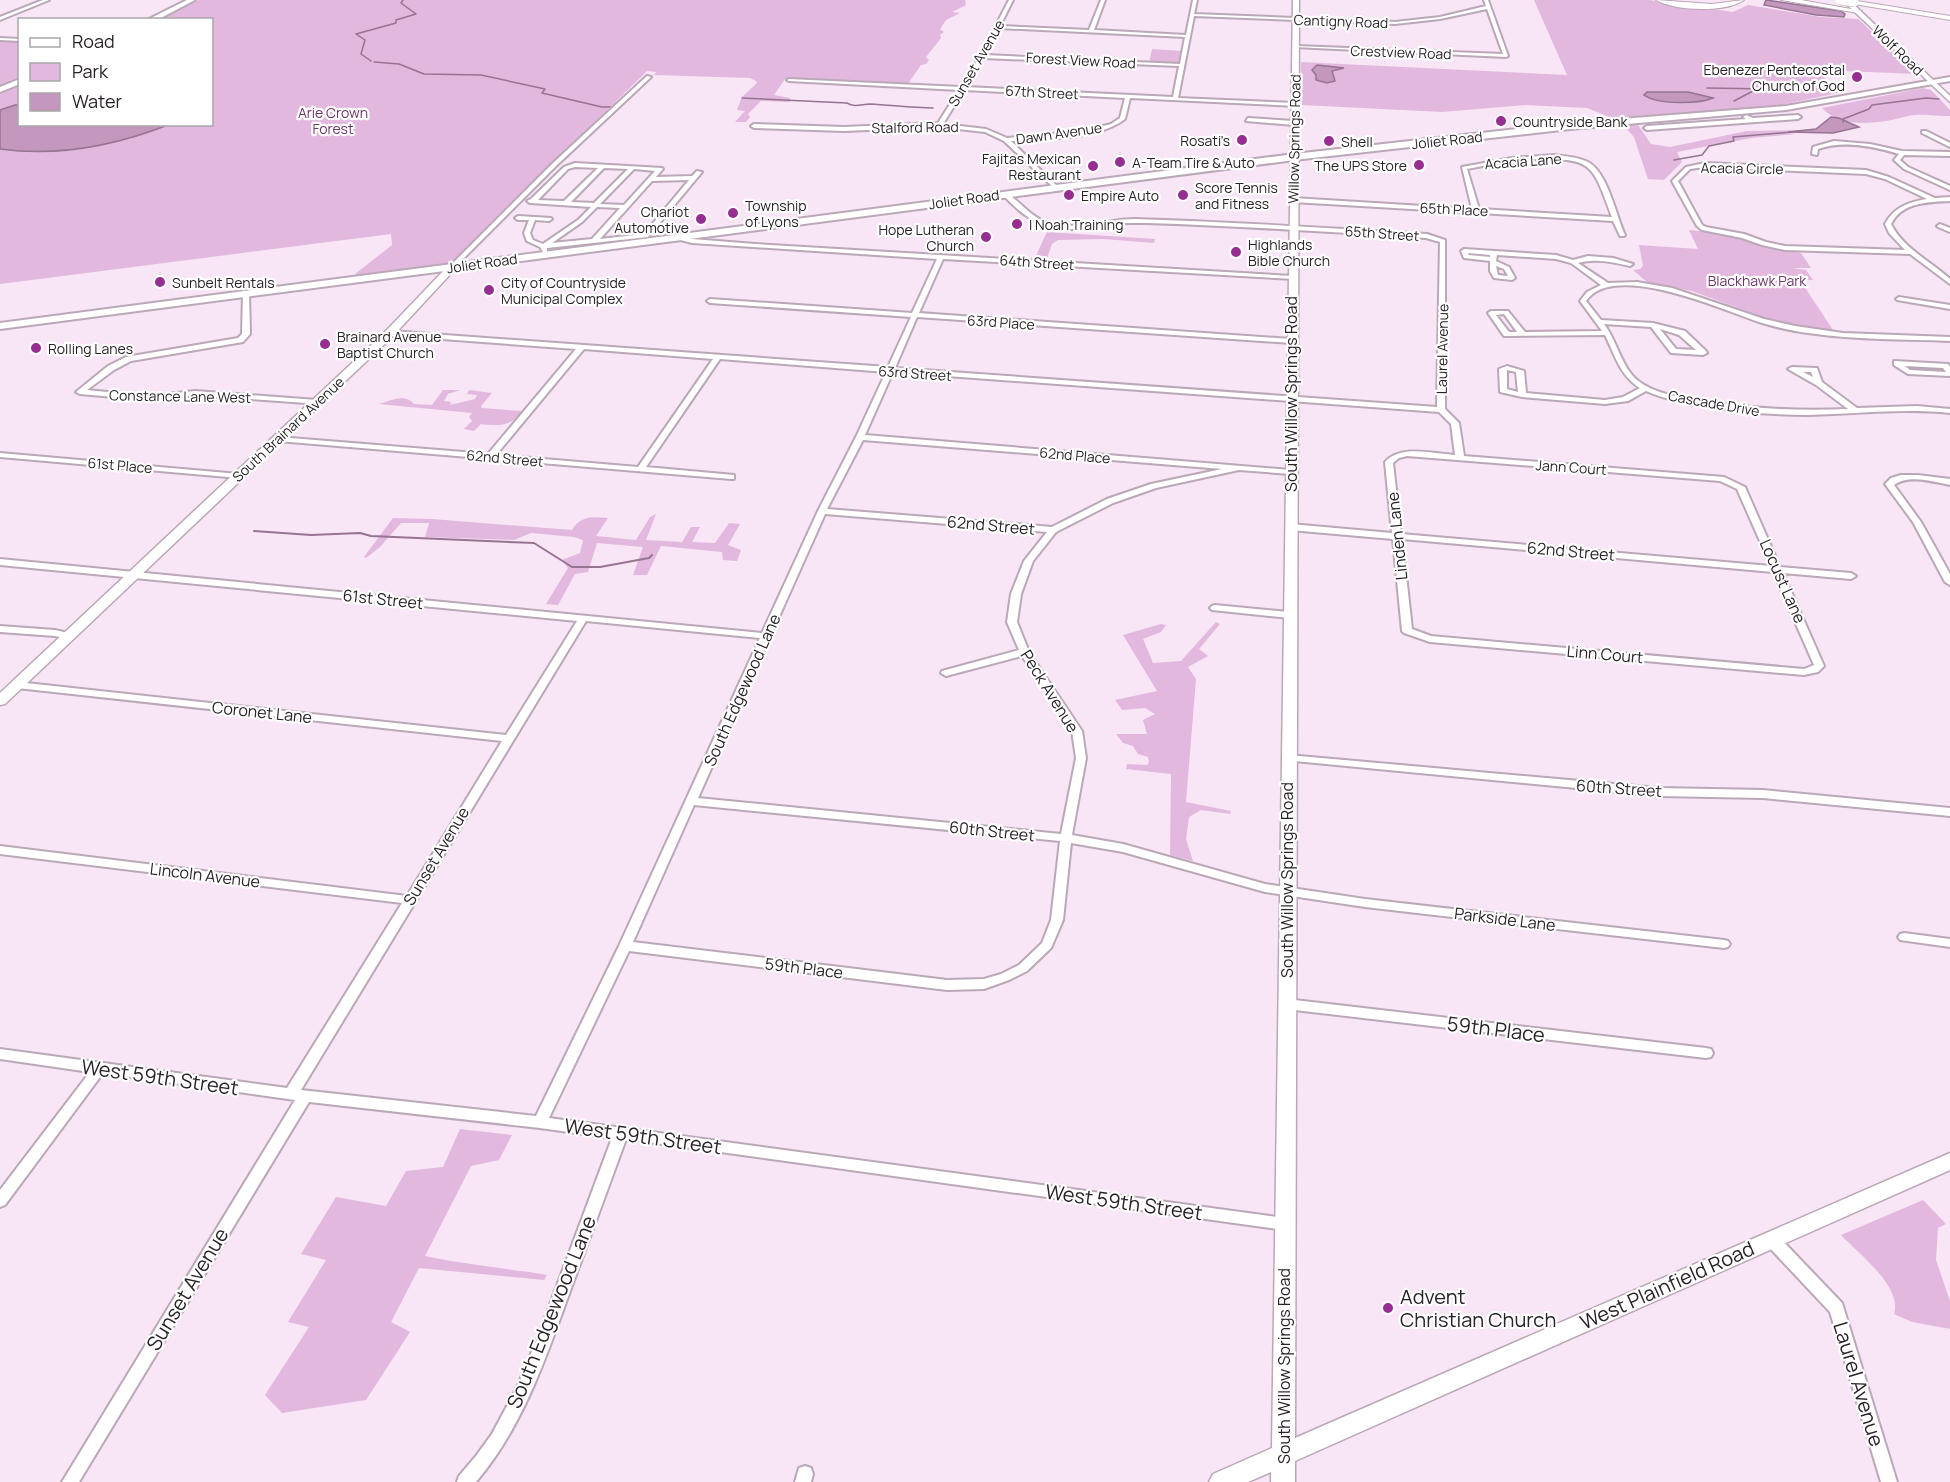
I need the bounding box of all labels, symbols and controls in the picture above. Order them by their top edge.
street label: Cantigny Road [1293,10,1389,32]
street label: Sunset Avenue [943,16,1009,110]
legend [18,18,213,126]
street label: Wolf Road [1868,21,1928,79]
text: Road [72,29,115,53]
street label: Crestview Road [1350,41,1452,63]
street label: Forest View Road [1026,48,1136,72]
text: Park [72,59,109,83]
place label: Ebenezer Pentecostal Church of God [1703,60,1845,95]
marker: Ebenezer Pentecostal Church of God [1850,70,1864,84]
street label: Willow Springs Road [1283,74,1305,204]
street label: 67th Street [1005,81,1080,103]
text: Water [72,89,122,113]
park label: Arie Crown Forest [298,103,368,138]
place label: Countryside Bank [1513,112,1628,131]
marker: Countryside Bank [1494,114,1508,128]
street label: Stalford Road [871,117,959,137]
street label: Dawn Avenue [1015,118,1103,148]
street label: Joliet Road [1411,127,1483,153]
place label: Rosati's [1180,131,1230,150]
place label: Shell [1341,132,1373,151]
marker: Rosati's [1235,133,1249,147]
marker: Shell [1322,134,1336,148]
place label: Fajitas Mexican Restaurant [982,149,1081,184]
street label: Acacia Lane [1484,149,1562,173]
place label: A-Team Tire & Auto [1132,153,1255,172]
marker: A-Team Tire & Auto [1113,155,1127,169]
place label: The UPS Store [1314,156,1407,175]
marker: The UPS Store [1412,158,1426,172]
street label: Acacia Circle [1700,158,1784,178]
marker: Fajitas Mexican Restaurant [1086,159,1100,173]
place label: Score Tennis and Fitness [1195,178,1278,213]
street label: Joliet Road [927,185,1001,213]
place label: Empire Auto [1081,186,1159,205]
marker: Empire Auto [1062,188,1076,202]
marker: Score Tennis and Fitness [1176,188,1190,202]
place label: Township of Lyons [745,196,807,231]
street label: 65th Place [1419,198,1489,220]
place label: Chariot Automotive [614,202,689,237]
marker: Township of Lyons [726,206,740,220]
marker: Chariot Automotive [694,212,708,226]
place label: I Noah Training [1029,215,1123,234]
marker: I Noah Training [1010,217,1024,231]
place label: Hope Lutheran Church [878,220,974,255]
street label: 65th Street [1344,221,1420,245]
marker: Hope Lutheran Church [979,230,993,244]
place label: Highlands Bible Church [1248,235,1330,270]
marker: Highlands Bible Church [1229,245,1243,259]
street label: Joliet Road [445,249,519,277]
street label: 64th Street [999,250,1075,274]
park label: Blackhawk Park [1708,271,1807,290]
place label: Sunbelt Rentals [172,273,275,292]
place label: City of Countryside Municipal Complex [501,273,626,308]
marker: Sunbelt Rentals [153,275,167,289]
marker: City of Countryside Municipal Complex [482,283,496,297]
street label: South Willow Springs Road [1280,296,1302,492]
street label: Laurel Avenue [1432,304,1452,394]
street label: 63rd Place [967,310,1035,334]
place label: Brainard Avenue Baptist Church [337,327,441,362]
marker: Brainard Avenue Baptist Church [318,337,332,351]
place label: Rolling Lanes [48,339,133,358]
marker: Rolling Lanes [29,341,43,355]
street label: 63rd Street [878,361,953,385]
street label: South Brainard Avenue [228,372,348,486]
street label: Constance Lane West [109,385,251,407]
street label: Cascade Drive [1667,386,1761,420]
street label: 62nd Place [1039,442,1111,468]
street label: 62nd Street [466,445,545,471]
street label: 61st Place [87,453,153,477]
street label: Jann Court [1535,455,1607,479]
street label: Linden Lane [1381,491,1413,581]
street label: 62nd Street [946,510,1036,540]
street label: Locust Lane [1755,535,1811,627]
street label: 62nd Street [1526,536,1616,566]
street label: 61st Street [342,584,424,614]
street label: South Edgewood Lane [699,610,785,770]
street label: Linn Court [1566,640,1644,668]
street label: Peck Avenue [1016,645,1084,737]
street label: Coronet Lane [211,696,313,728]
street label: 60th Street [1575,774,1663,802]
street label: South Willow Springs Road [1276,782,1298,978]
street label: Sunset Avenue [398,803,474,909]
street label: 60th Street [948,816,1036,846]
street label: Lincoln Avenue [149,857,261,893]
street label: Parkside Lane [1453,902,1557,936]
street label: 59th Place [764,952,844,984]
street label: 59th Place [1446,1010,1546,1048]
street label: West 59th Street [80,1053,240,1101]
street label: West 59th Street [563,1112,723,1160]
street label: West 59th Street [1044,1178,1204,1226]
street label: South Edgewood Lane [500,1212,602,1412]
street label: Sunset Avenue [140,1223,234,1355]
street label: West Plainfield Road [1576,1234,1758,1336]
street label: South Willow Springs Road [1273,1268,1295,1464]
place label: Advent Christian Church [1400,1283,1556,1333]
marker: Advent Christian Church [1381,1301,1395,1315]
street label: Laurel Avenue [1827,1318,1891,1450]

